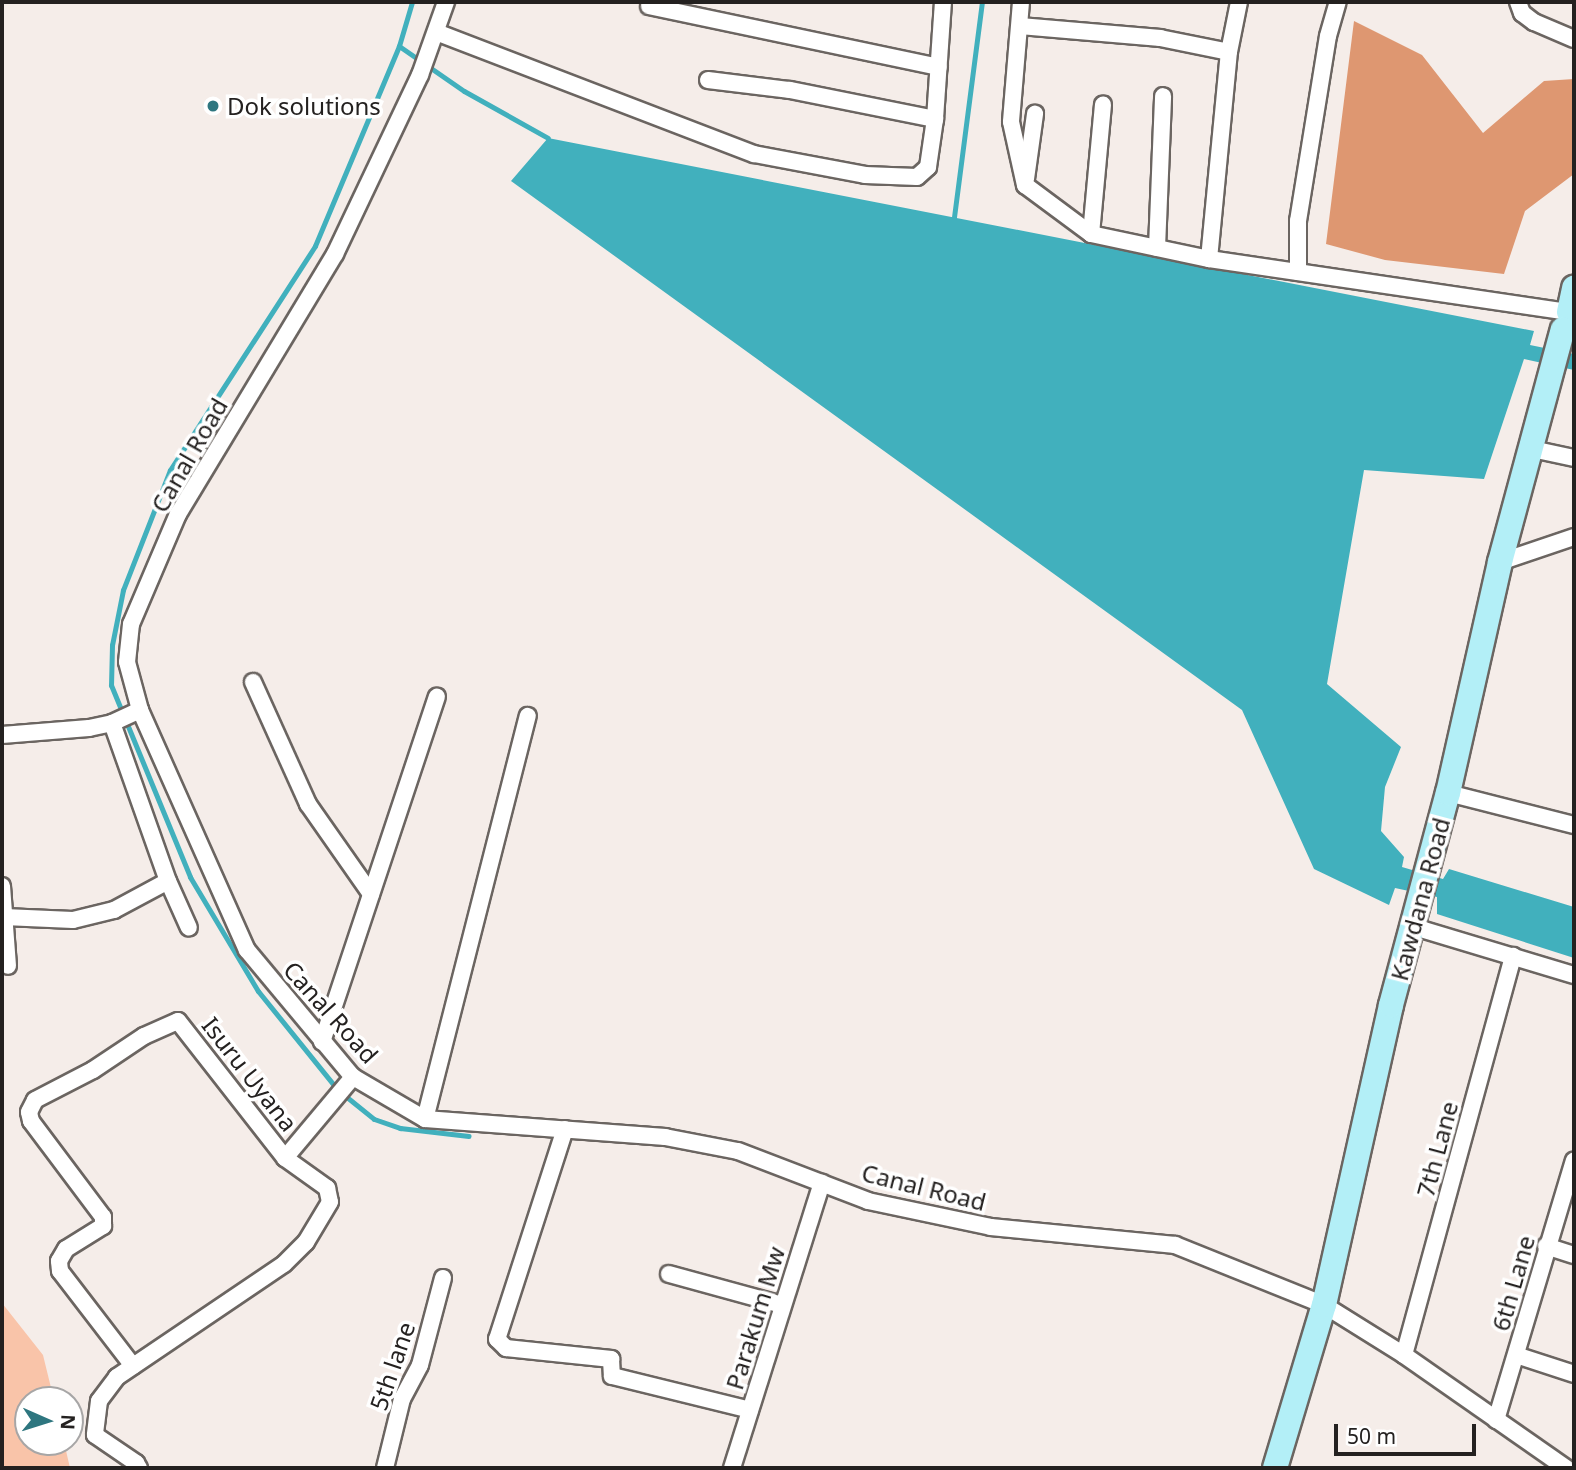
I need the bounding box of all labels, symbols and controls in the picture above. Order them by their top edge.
place label: Dok solutions [227,92,381,120]
marker: Dok solutions [205,98,221,114]
street label: Canal Road [145,393,233,517]
street label: Kawdana Road [1384,814,1456,984]
street label: Canal Road [278,955,384,1069]
street label: Isuru Uyana [196,1011,304,1137]
street label: 7th Lane [1410,1098,1464,1200]
street label: Canal Road [859,1158,989,1216]
street label: 6th Lane [1486,1232,1540,1334]
street label: Parakum Mw [720,1243,790,1393]
street label: 5th lane [363,1318,421,1414]
north arrow [14,1386,84,1456]
scale bar [1338,1410,1480,1454]
text: N [55,1414,81,1430]
text: 50 m [1347,1422,1396,1450]

